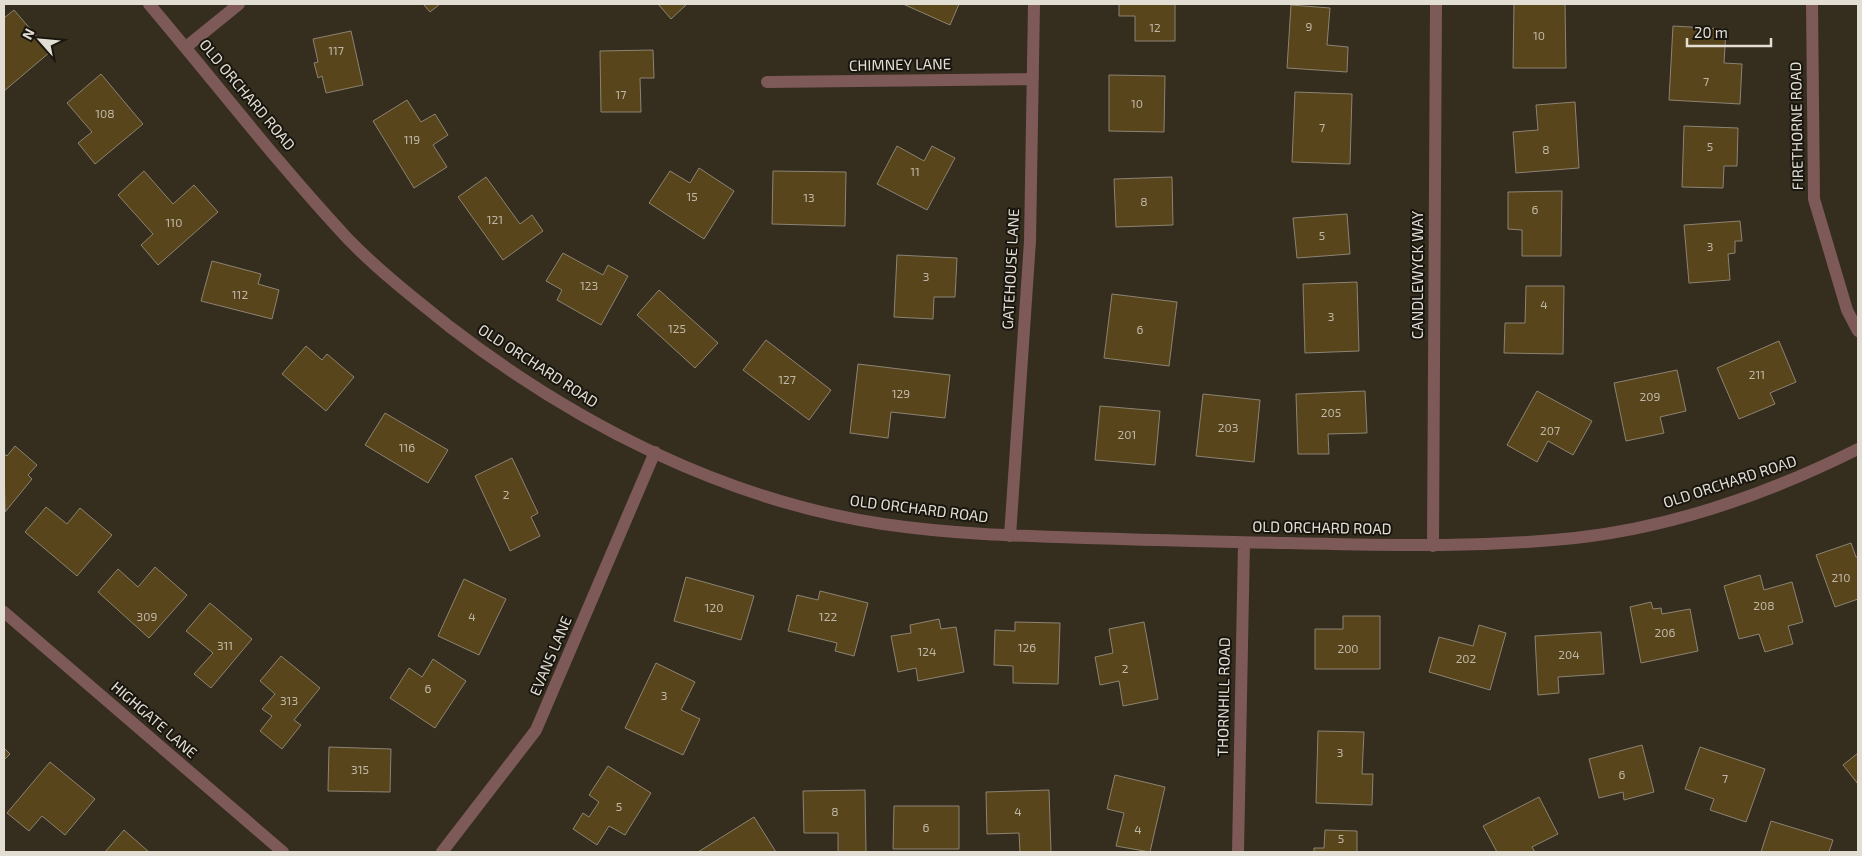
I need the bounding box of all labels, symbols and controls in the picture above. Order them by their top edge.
north arrow [15,15,65,65]
scale bar [1687,15,1771,47]
house number: 9 [1306,19,1313,33]
house number: 12 [1149,20,1161,34]
text: 20 m [1694,23,1728,41]
text: N [18,26,38,42]
house number: 10 [1533,28,1545,42]
street label: OLD ORCHARD ROAD [196,35,299,154]
house number: 117 [328,43,344,57]
street label: CHIMNEY LANE [849,54,951,74]
street label: FIRETHORNE ROAD [1786,62,1806,190]
house number: 7 [1703,74,1709,88]
house number: 17 [616,87,626,101]
house number: 10 [1131,96,1143,110]
house number: 108 [95,106,115,120]
house number: 7 [1319,120,1325,134]
house number: 119 [404,132,420,146]
house number: 5 [1707,139,1713,153]
house number: 8 [1542,142,1550,156]
house number: 11 [910,164,920,178]
house number: 15 [686,189,698,203]
house number: 13 [803,190,815,204]
house number: 8 [1140,194,1148,208]
house number: 6 [1532,202,1539,216]
street label: GATEHOUSE LANE [998,208,1022,330]
street label: CANDLEWYCK WAY [1408,210,1426,339]
house number: 121 [487,212,503,226]
house number: 110 [166,215,182,229]
house number: 5 [1319,228,1325,242]
house number: 3 [1707,239,1713,253]
house number: 3 [923,269,929,283]
house number: 123 [580,278,598,292]
house number: 112 [232,287,248,301]
house number: 4 [1540,297,1548,311]
house number: 3 [1328,309,1334,323]
street label: OLD ORCHARD ROAD [475,320,602,411]
house number: 125 [668,321,686,335]
house number: 6 [1137,322,1144,336]
house number: 211 [1749,367,1765,381]
house number: 127 [778,372,796,386]
house number: 129 [892,386,910,400]
house number: 209 [1640,389,1661,403]
house number: 205 [1321,405,1341,419]
house number: 203 [1218,420,1238,434]
house number: 207 [1540,423,1560,437]
house number: 201 [1118,427,1136,441]
house number: 116 [399,440,415,454]
street label: OLD ORCHARD ROAD [1661,451,1799,511]
house number: 2 [503,487,510,501]
street label: OLD ORCHARD ROAD [849,491,989,525]
street label: OLD ORCHARD ROAD [1252,517,1392,537]
house number: 210 [1832,570,1850,584]
house number: 208 [1753,598,1775,612]
house number: 120 [705,600,723,614]
house number: 309 [137,609,158,623]
house number: 4 [468,609,476,623]
house number: 122 [819,609,837,623]
street label: EVANS LANE [525,613,575,698]
house number: 206 [1655,625,1676,639]
street label: THORNHILL ROAD [1213,637,1233,757]
house number: 311 [217,638,233,652]
house number: 126 [1018,640,1036,654]
house number: 200 [1337,641,1359,655]
house number: 124 [918,644,936,658]
house number: 204 [1558,647,1580,661]
house number: 202 [1456,651,1477,665]
house number: 2 [1122,661,1129,675]
street label: HIGHGATE LANE [108,677,201,761]
house number: 6 [425,681,432,695]
house number: 3 [661,688,667,702]
house number: 313 [280,693,298,707]
house number: 3 [1337,745,1343,759]
house number: 315 [351,762,369,776]
house number: 6 [1619,767,1626,781]
house number: 7 [1722,771,1728,785]
house number: 5 [616,799,622,813]
house number: 8 [831,804,839,818]
house number: 4 [1014,804,1022,818]
house number: 6 [923,820,930,834]
house number: 4 [1134,822,1142,836]
house number: 5 [1338,831,1344,845]

